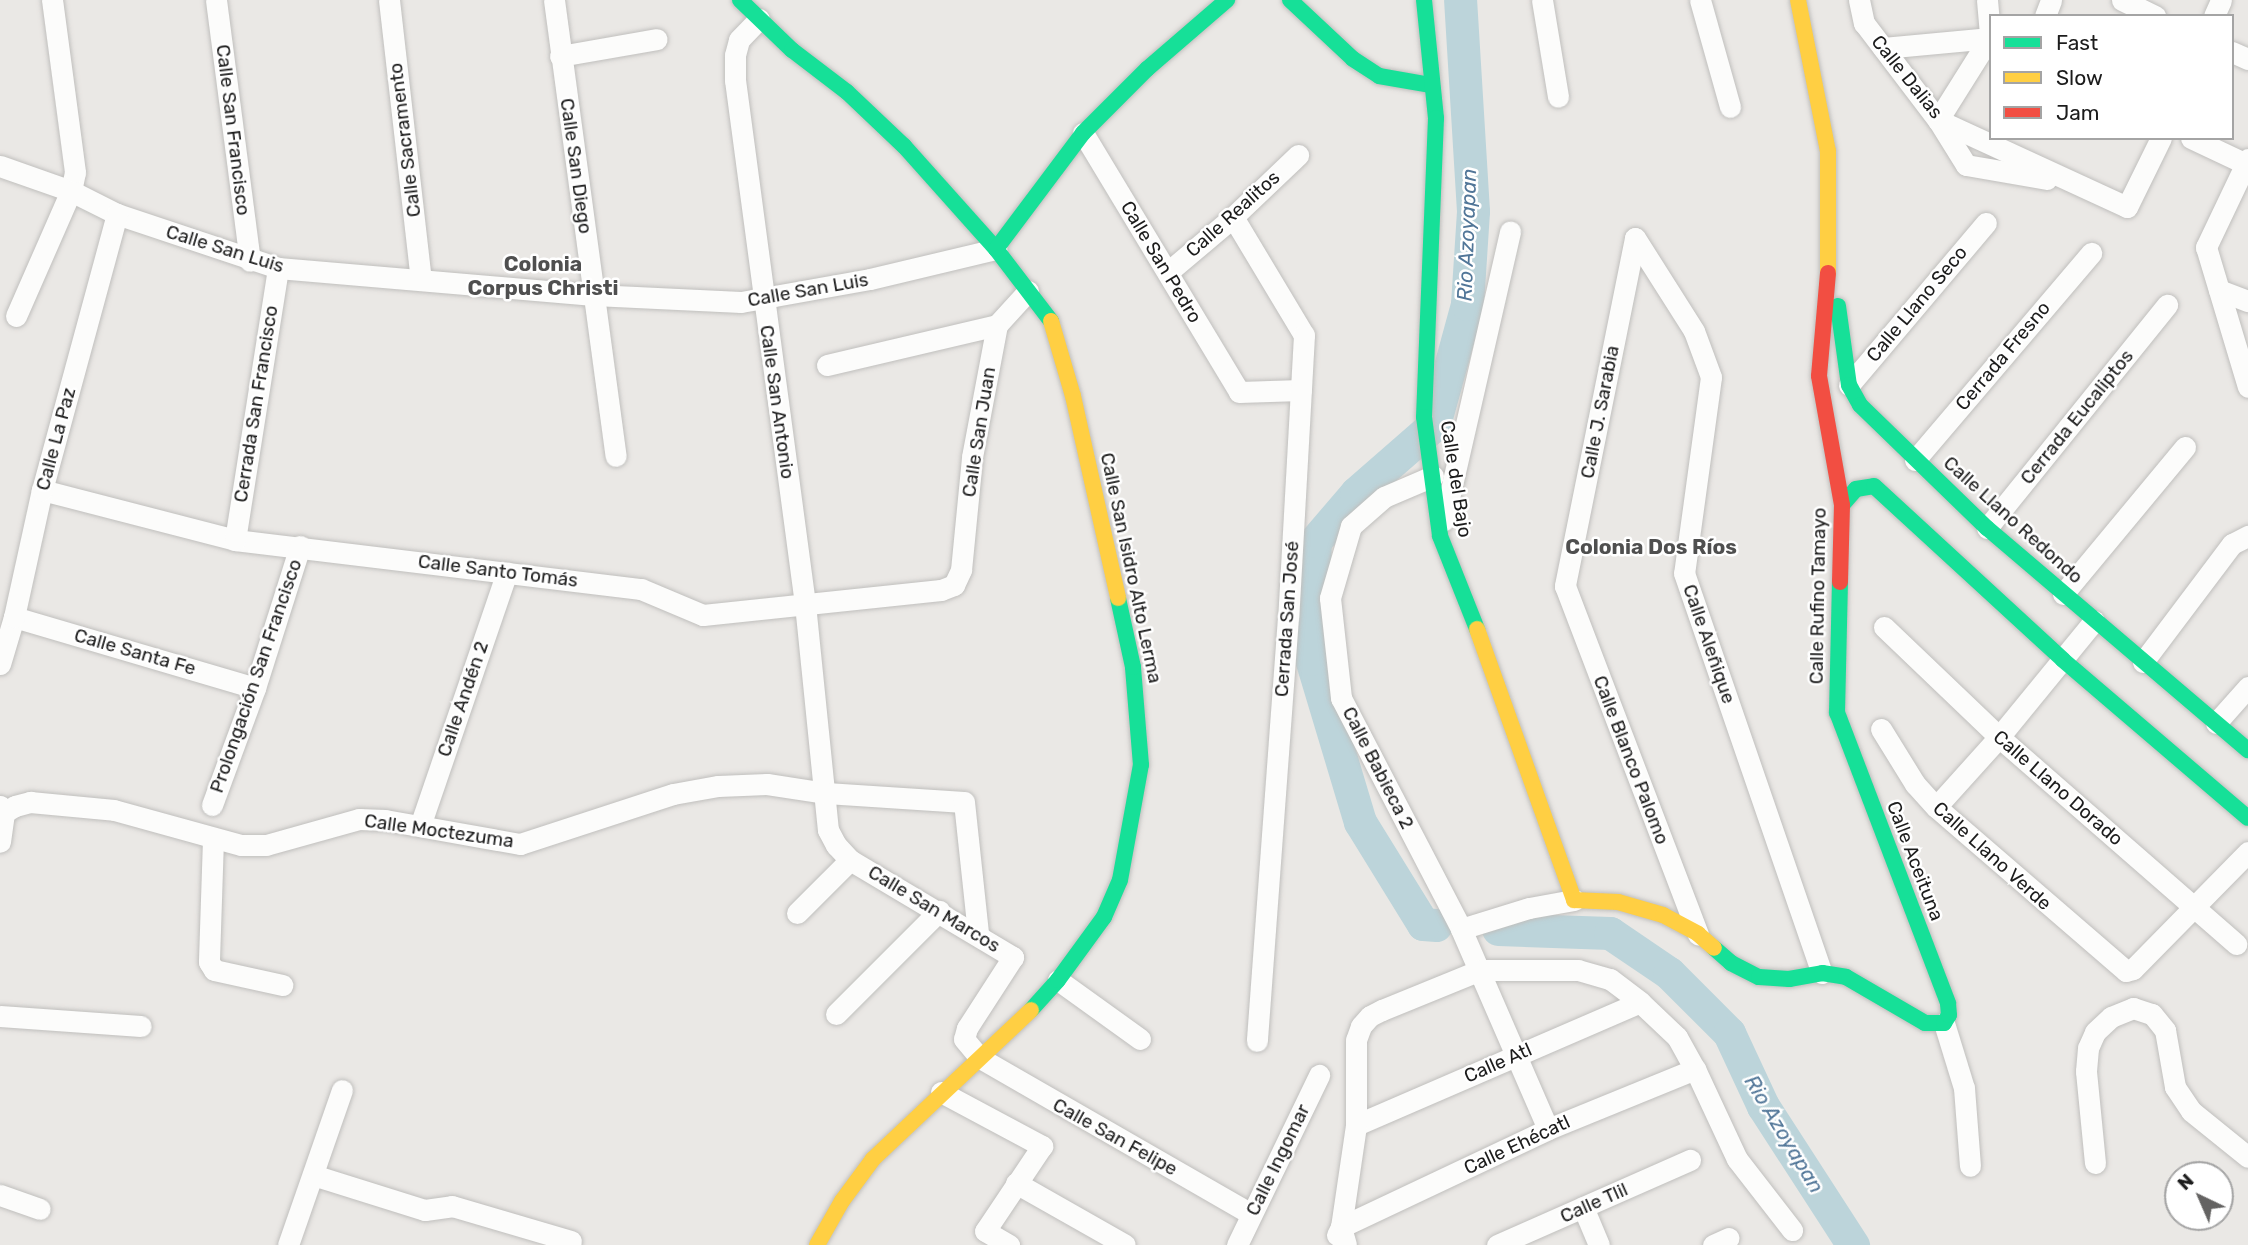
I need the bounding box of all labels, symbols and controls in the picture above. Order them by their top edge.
legend [1989,14,2234,140]
text: Fast [2056,30,2098,55]
street label: Calle Dalias [1866,31,1948,123]
street label: Calle San Francisco [211,43,255,217]
street label: Calle Sacramento [384,62,426,218]
text: Slow [2056,65,2103,90]
street label: Calle San Diego [555,97,597,235]
text: Jam [2056,100,2100,125]
street label: Calle Realitos [1181,166,1285,262]
water label: Rio Azoyapan [1452,168,1482,302]
street label: Calle San Pedro [1116,197,1206,327]
street label: Calle San Luis [163,220,287,278]
street label: Calle Llano Seco [1862,241,1972,367]
district label: Colonia Corpus Christi [467,251,619,301]
street label: Calle San Luis [746,268,870,312]
street label: Cerrada Fresno [1951,297,2055,415]
street label: Cerrada San Francisco [229,304,283,504]
street label: Calle San Antonio [755,323,799,481]
street label: Calle J. Sarabia [1576,344,1624,480]
street label: Cerrada Eucaliptos [2016,345,2138,489]
street label: Calle San Juan [957,365,1001,499]
street label: Calle La Paz [31,385,81,493]
street label: Calle del Bajo [1436,419,1476,539]
street label: Calle San Isidro Alto Lerma [1095,450,1167,686]
street label: Calle Llano Redondo [1939,451,2087,589]
street label: Calle Rufino Tamayo [1805,507,1831,685]
district label: Colonia Dos Ríos [1565,534,1737,560]
street label: Cerrada San José [1270,540,1304,698]
street label: Calle Santo Tomás [416,550,580,592]
street label: Prolongación San Francisco [205,556,307,796]
street label: Calle Aleñique [1678,581,1740,707]
street label: Calle Santa Fe [72,624,198,680]
street label: Calle Andén 2 [432,638,494,760]
street label: Calle Blanco Palomo [1588,672,1674,848]
street label: Calle Babieca 2 [1337,703,1419,833]
street label: Calle Llano Dorado [1989,725,2127,851]
street label: Calle Llano Verde [1928,797,2056,915]
street label: Calle Aceituna [1882,798,1948,924]
street label: Calle Moctezuma [363,809,515,853]
street label: Calle San Marcos [864,861,1004,957]
street label: Calle Atl [1461,1038,1535,1088]
water label: Rio Azoyapan [1739,1070,1829,1198]
street label: Calle San Felipe [1049,1093,1181,1181]
street label: Calle Ingomar [1241,1101,1315,1219]
street label: Calle Ehécatl [1460,1111,1574,1179]
north arrow [2164,1161,2234,1231]
text: N [2173,1169,2198,1195]
street label: Calle Tlil [1556,1178,1632,1228]

